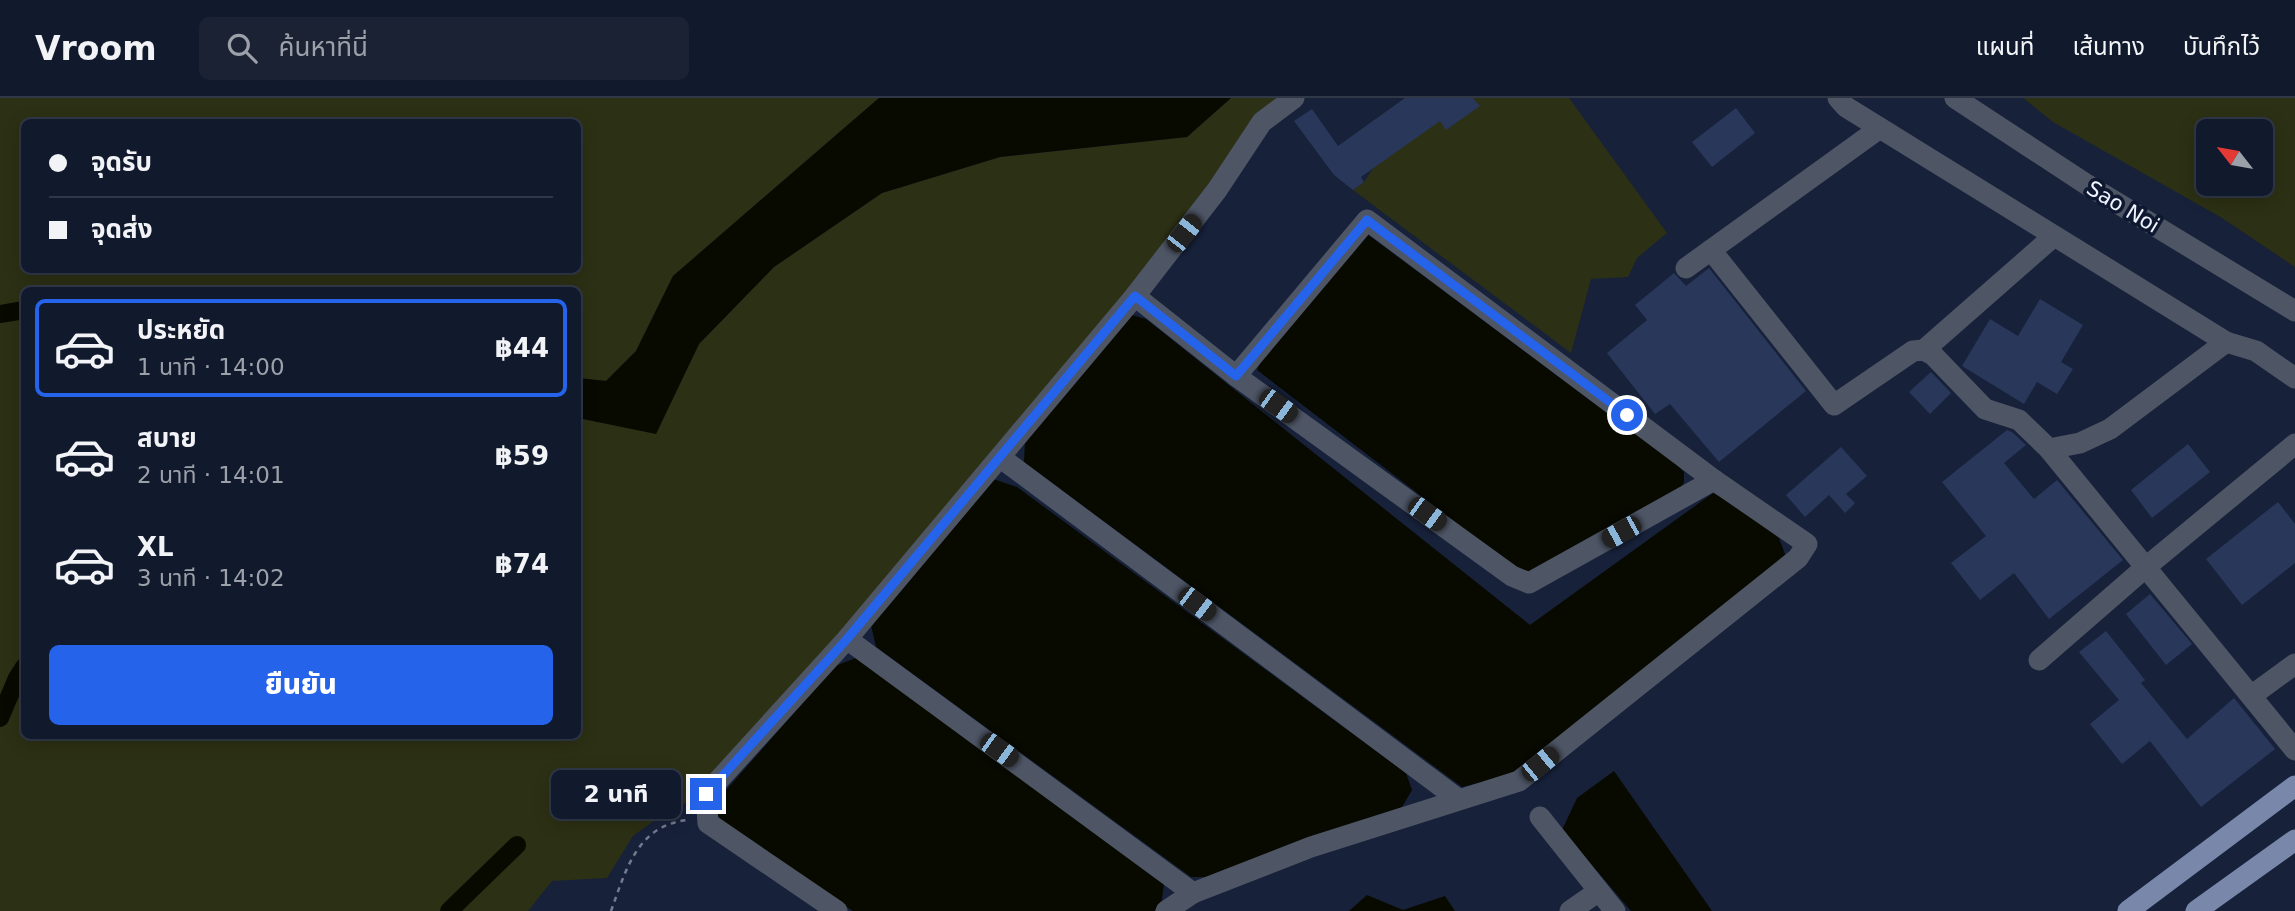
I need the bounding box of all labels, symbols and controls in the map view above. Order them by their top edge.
search box [199,17,689,80]
text: Vroom [35,29,157,68]
icon: search [223,29,261,67]
text: ค้นหาที่นี่ [279,32,368,62]
text: แผนที่ [1976,33,2034,61]
text: เส้นทาง [2072,33,2145,61]
text: บันทึกไว้ [2183,33,2260,61]
north arrow [2196,119,2273,196]
map controls [2196,119,2273,196]
text: จุดรับ [91,147,152,177]
street label: Sao Noi [2082,176,2164,238]
car [1163,210,1206,256]
text: จุดส่ง [91,214,153,244]
text: ประหยัด [137,315,225,345]
icon: car [53,317,116,380]
text: ฿44 [495,333,549,363]
text: 1 นาที · 14:00 [137,354,285,380]
car [1255,385,1302,427]
route start [1611,399,1643,431]
text: สบาย [137,423,197,453]
icon: car [53,425,116,488]
text: ฿59 [495,441,549,471]
text: 2 นาที · 14:01 [137,462,285,488]
car [1404,493,1451,535]
car [1598,513,1645,551]
text: XL [137,532,174,562]
icon: car [53,533,116,596]
text: ฿74 [495,549,549,579]
text: 3 นาที · 14:02 [137,565,285,591]
car [1174,583,1221,625]
button: ยืนยัน [49,645,553,725]
car [976,729,1023,771]
car [1518,743,1563,785]
callout: 2 นาที [552,770,682,818]
route end [690,778,722,810]
text: 2 นาที [584,781,648,807]

